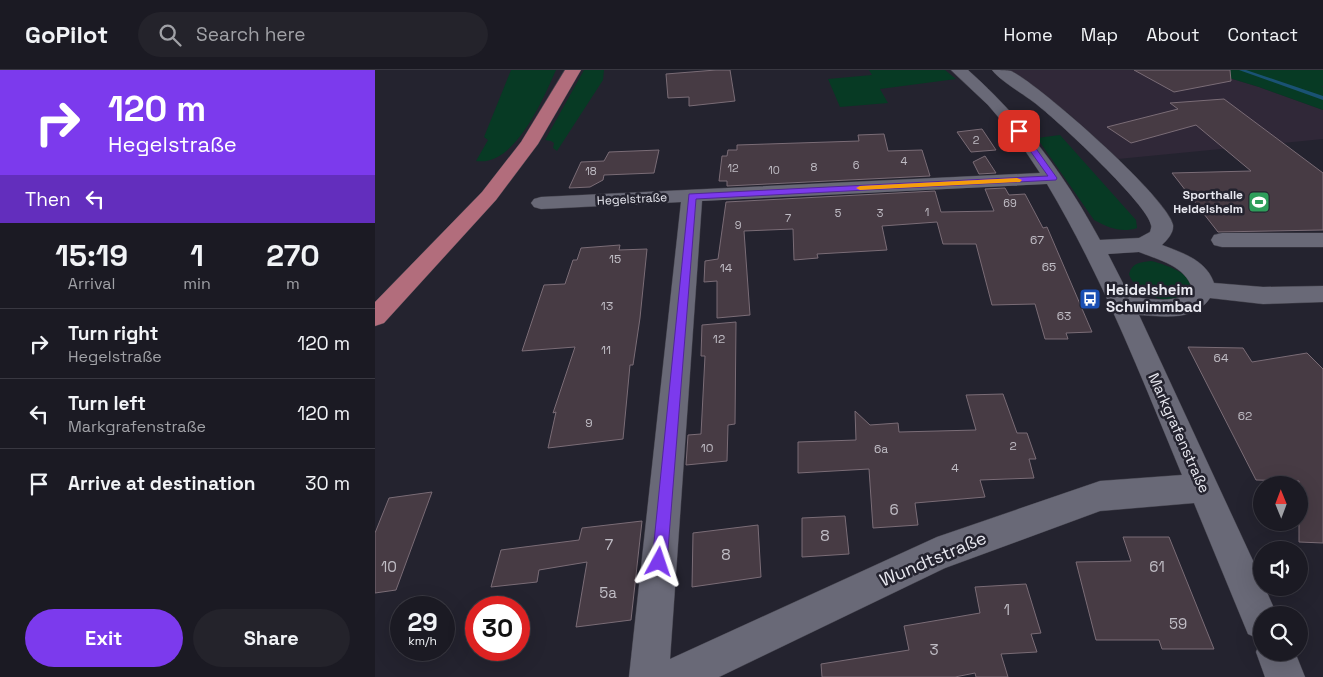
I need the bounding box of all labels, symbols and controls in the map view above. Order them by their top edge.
search box [138,12,488,57]
text: GoPilot [25,19,108,50]
icon: search [156,21,184,49]
text: Search here [196,22,306,47]
text: Home [1004,23,1053,46]
text: Map [1081,23,1118,46]
text: About [1146,23,1200,46]
text: Contact [1228,23,1298,46]
text: 120 m [108,87,206,131]
icon: right [25,90,90,155]
pin [998,110,1040,152]
icon: arrive [1005,117,1033,145]
text: Hegelstraße [108,130,237,158]
house number: 2 [973,133,980,147]
house number: 4 [901,154,908,168]
house number: 6 [853,158,860,172]
house number: 8 [811,160,818,174]
house number: 12 [727,161,739,175]
house number: 10 [768,163,780,177]
house number: 18 [585,164,597,178]
icon: left [81,185,109,213]
text: Then [25,187,71,212]
place label: Sporthalle Heidelsheim [1173,187,1243,217]
street label: Hegelstraße [596,189,668,209]
sports icon: Sporthalle Heidelsheim [1247,190,1271,214]
house number: 69 [1003,196,1017,210]
house number: 1 [925,205,929,219]
house number: 5 [835,206,842,220]
house number: 3 [877,206,884,220]
house number: 7 [785,211,791,225]
house number: 9 [735,218,742,232]
house number: 67 [1030,232,1044,248]
text: 15:19 [55,236,128,275]
text: 1 [190,236,204,275]
text: 270 [266,236,320,275]
house number: 15 [609,251,621,267]
house number: 65 [1042,259,1056,275]
house number: 14 [720,260,733,276]
text: Arrival [68,273,115,294]
text: min [183,273,211,294]
text: m [286,273,300,294]
place label: Heidelsheim Schwimmbad [1106,280,1202,316]
bus stop icon: Heidelsheim Schwimmbad [1078,287,1102,311]
house number: 13 [601,298,613,314]
house number: 63 [1057,308,1071,324]
text: Turn right [68,321,158,346]
icon: right [25,330,53,358]
text: 120 m [297,331,350,356]
house number: 12 [713,331,725,347]
house number: 11 [601,342,611,358]
text: Hegelstraße [68,346,162,367]
house number: 64 [1214,350,1229,366]
street label: Markgrafenstraße [1144,370,1215,496]
text: Turn left [68,391,146,416]
icon: left [25,400,53,428]
text: 120 m [297,401,350,426]
house number: 62 [1238,408,1252,424]
house number: 9 [585,415,593,431]
text: Markgrafenstraße [68,416,206,437]
house number: 2 [1009,438,1017,454]
house number: 10 [701,440,713,456]
house number: 6a [874,441,888,457]
house number: 4 [951,460,959,476]
icon: arrive [25,470,53,498]
text: Arrive at destination [68,471,256,496]
text: 30 m [305,471,350,496]
north arrow [1253,476,1307,531]
map controls [1253,476,1308,661]
house number: 6 [889,500,899,519]
house number: 8 [820,526,830,545]
street label: Wundtstraße [876,526,990,591]
house number: 7 [605,535,613,554]
position arrow [632,535,684,587]
button: sound [1253,541,1308,596]
house number: 8 [721,545,731,564]
house number: 10 [381,557,397,576]
house number: 61 [1149,557,1165,576]
house number: 5a [599,583,617,602]
speed limit sign: 30 [465,596,530,661]
house number: 1 [1004,600,1010,619]
text: 29 [407,606,438,638]
button: search [1253,606,1308,661]
button: Exit [25,609,183,667]
button: Share [193,609,350,667]
house number: 59 [1169,614,1187,633]
text: km/h [408,633,437,649]
house number: 3 [929,640,939,659]

